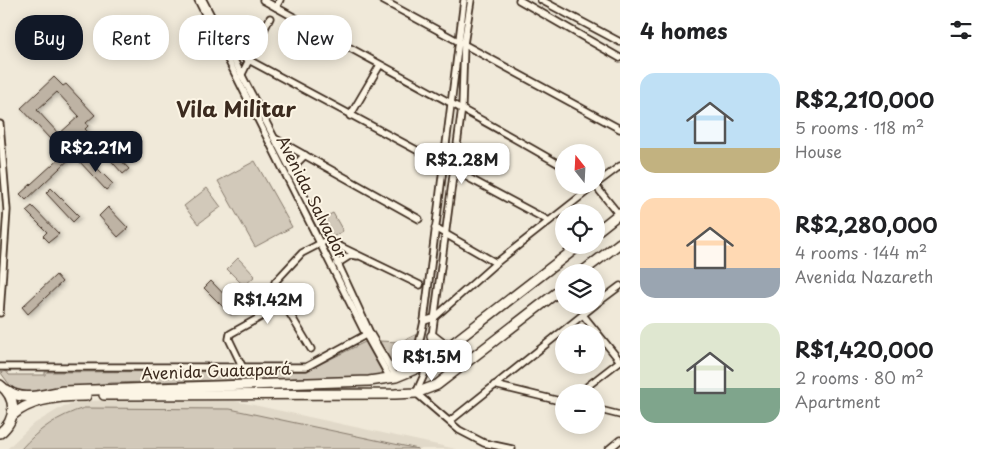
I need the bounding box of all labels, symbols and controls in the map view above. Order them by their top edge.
text: 4 homes [640,14,727,46]
chip: Buy [15,15,83,60]
chip: Rent [93,15,169,60]
chip: Filters [179,15,268,60]
chip: New [278,15,352,60]
icon: filters [947,16,975,44]
text: R$2,210,000 [795,83,934,115]
district label: Vila Militar [176,92,296,124]
icon: home [680,93,740,153]
text: 5 rooms · 118 m² [795,115,924,139]
pin: R$2.21M [50,130,142,173]
street label: Avenida Salvador [272,131,355,263]
text: R$2.21M [60,135,132,159]
text: House [795,139,842,163]
pin: R$2.28M [416,142,508,185]
north arrow [555,144,605,194]
map controls [555,144,605,434]
text: R$2.28M [426,147,498,171]
button: locate [555,204,605,254]
text: R$2,280,000 [795,208,938,240]
icon: home [680,218,740,278]
text: 4 rooms · 144 m² [795,240,927,264]
button: layers [555,264,605,314]
text: Avenida Nazareth [795,264,933,288]
pin: R$1.42M [222,282,314,325]
text: R$1.42M [233,287,303,311]
button: + [555,324,605,374]
text: R$1,420,000 [795,333,934,365]
pin: R$1.5M [391,340,473,382]
icon: home [680,343,740,403]
text: R$1.5M [403,344,461,368]
street label: Avenida Guatapará [141,355,291,385]
text: 2 rooms · 80 m² [795,365,924,389]
button: − [555,384,605,434]
text: Apartment [795,389,880,413]

